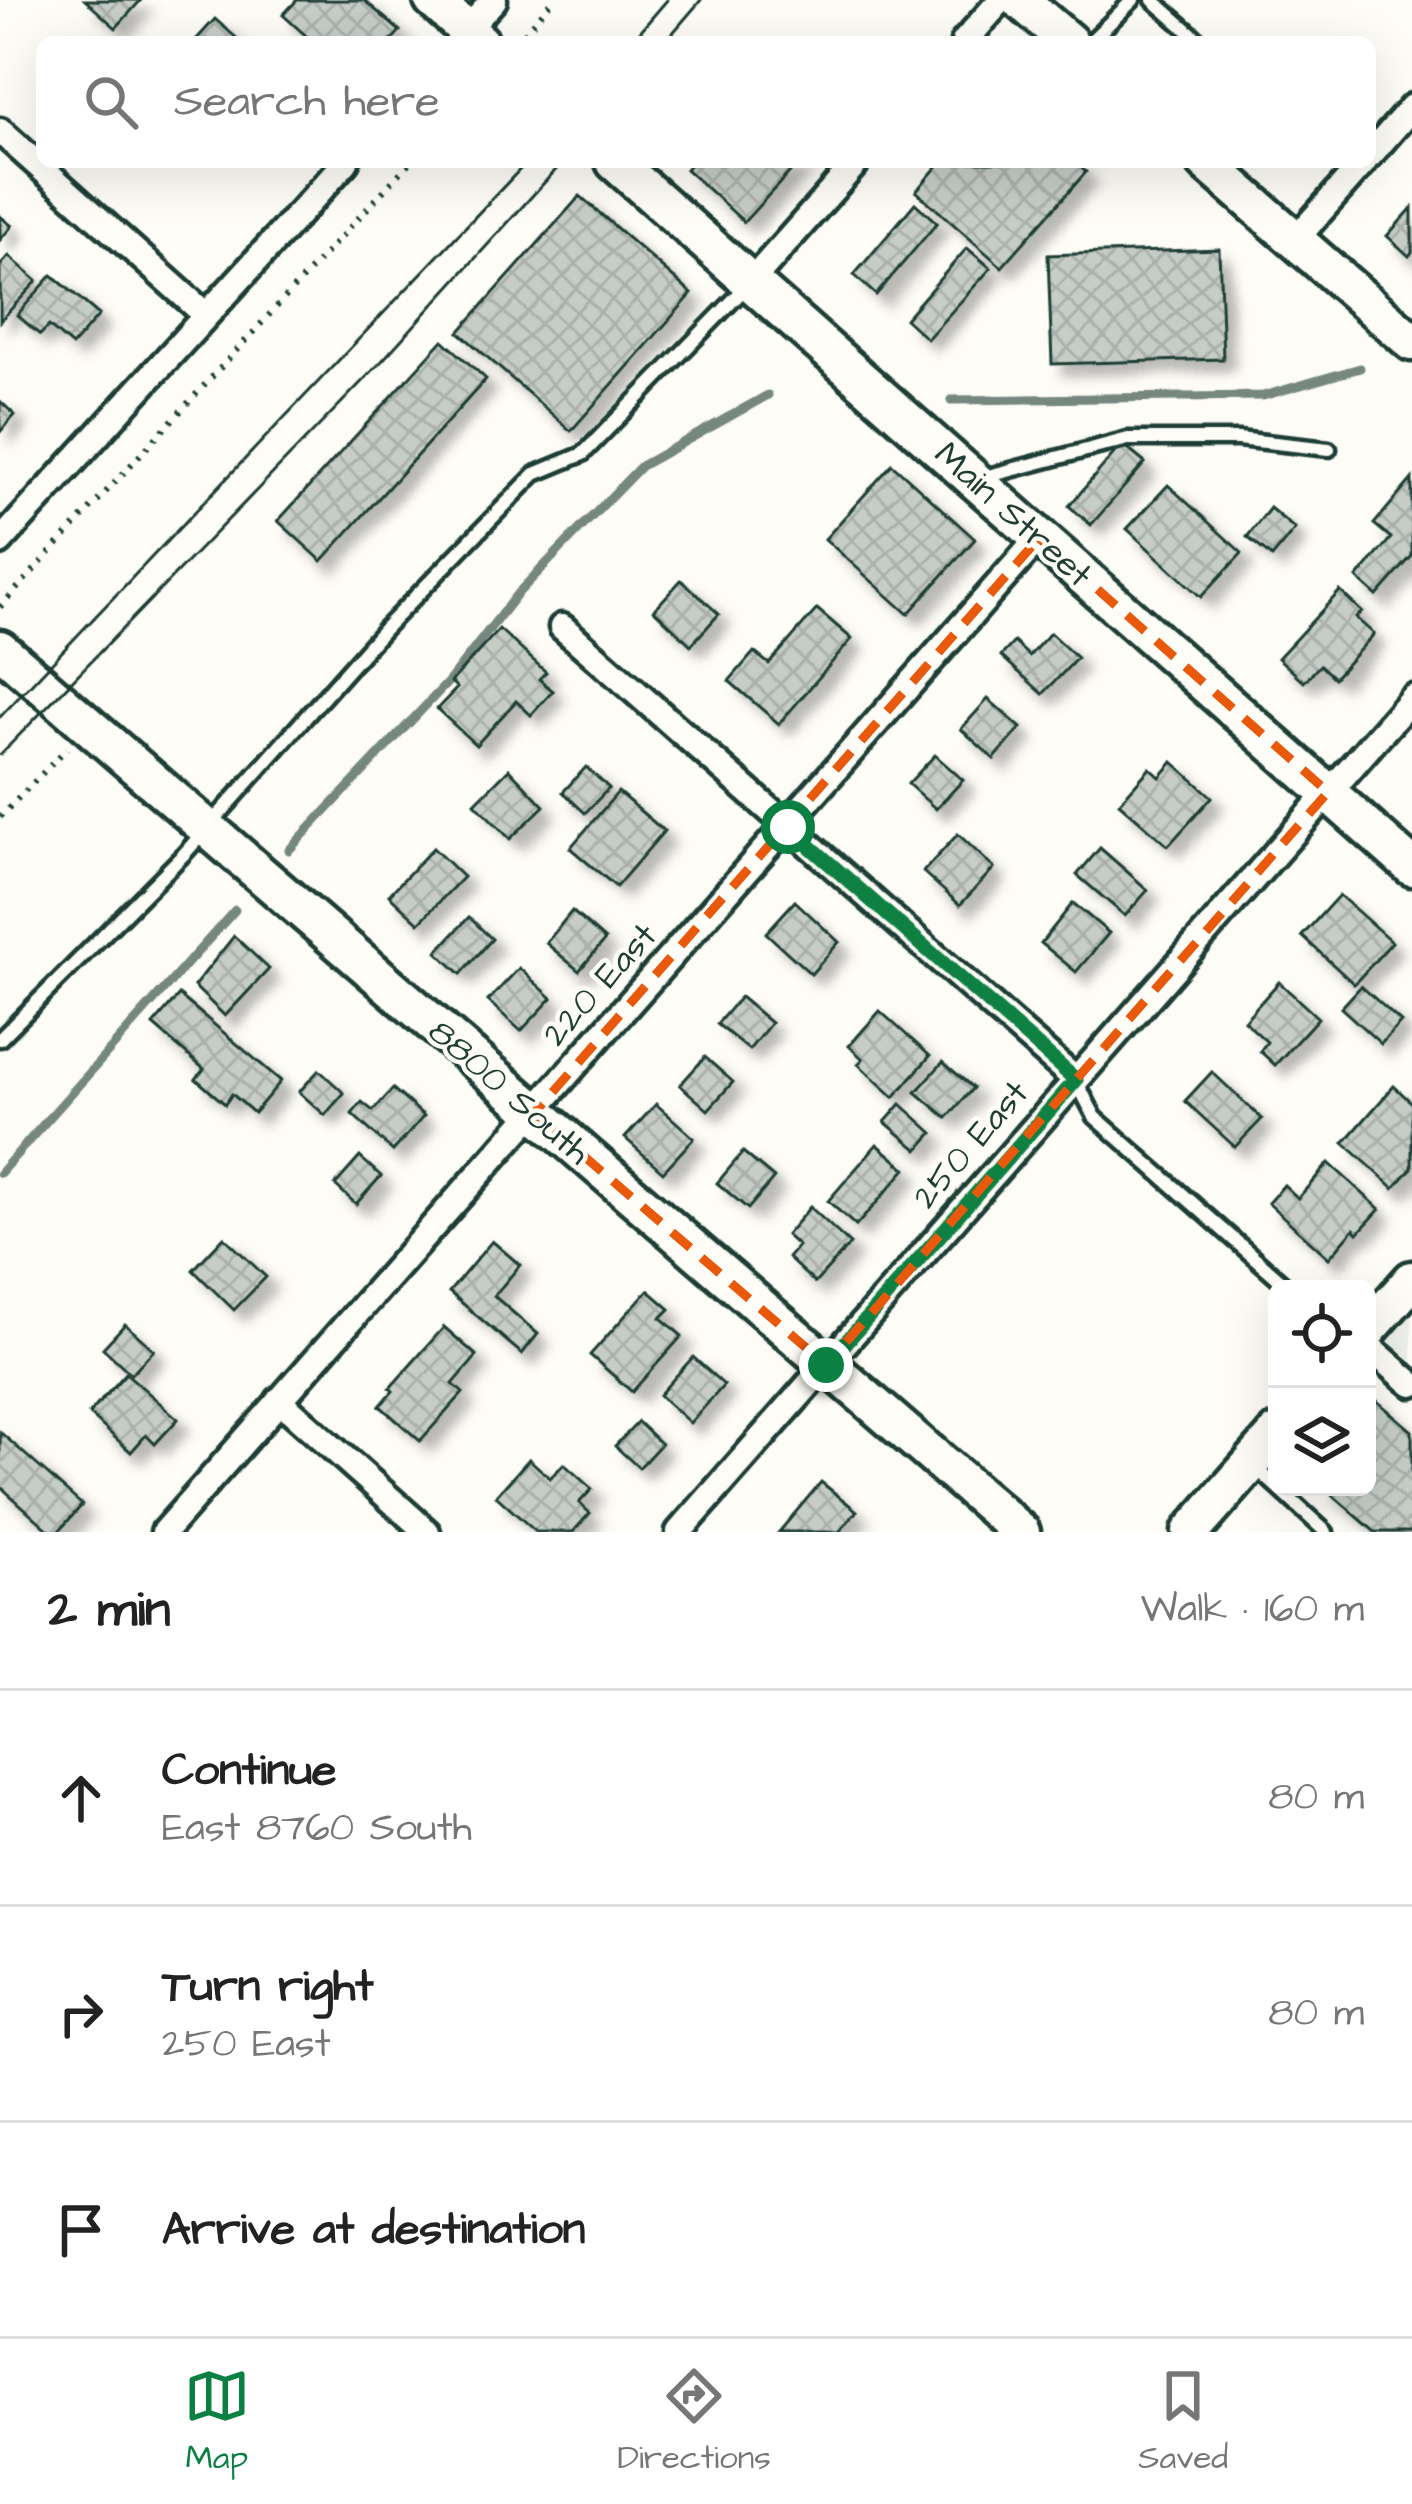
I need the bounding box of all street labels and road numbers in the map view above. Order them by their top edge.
street label: Main Street [923,430,1104,600]
street label: 220 East [531,912,670,1058]
street label: 8800 South [417,1007,602,1177]
street label: 250 East [901,1069,1042,1220]

